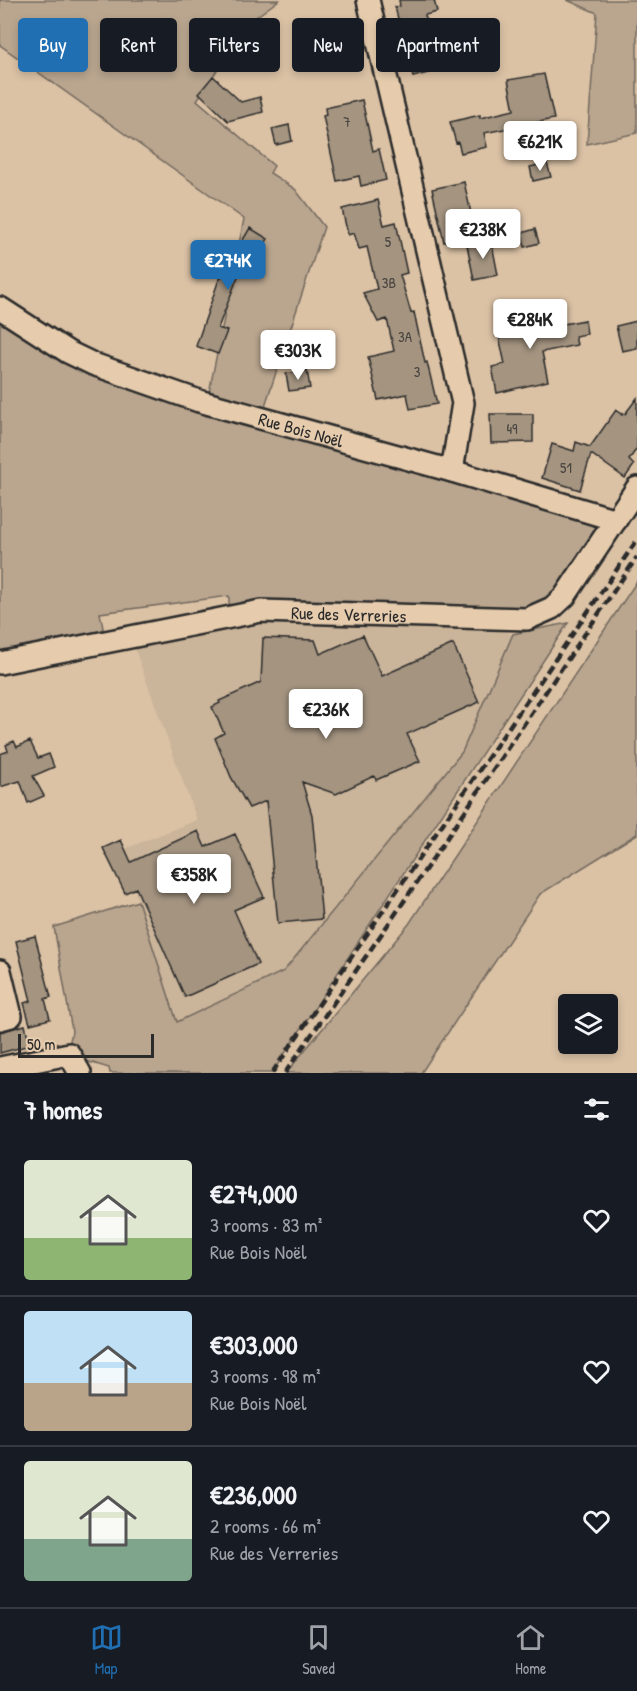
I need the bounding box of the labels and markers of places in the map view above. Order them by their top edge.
pin: €621K [498,121,582,172]
pin: €238K [441,209,525,260]
pin: €274K [186,240,270,291]
pin: €284K [488,299,572,350]
pin: €303K [256,330,340,381]
pin: €236K [284,689,368,740]
pin: €358K [152,854,236,905]

